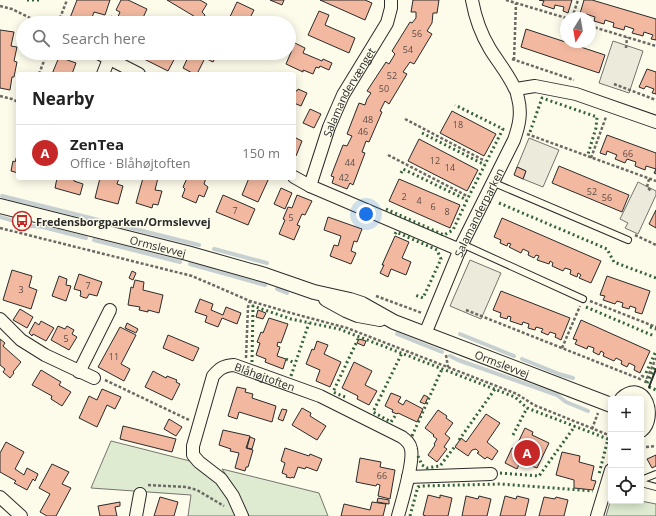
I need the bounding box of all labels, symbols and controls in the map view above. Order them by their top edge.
north arrow [560,12,596,48]
search box [16,16,296,60]
icon: search [30,27,52,49]
house number: 56 [412,27,422,40]
text: Search here [62,28,146,48]
house number: 54 [403,43,413,56]
street label: Salamandervænget [319,44,378,139]
house number: 52 [387,69,397,82]
house number: 50 [379,82,389,95]
text: Nearby [32,87,94,110]
house number: 48 [363,113,373,126]
house number: 18 [453,118,463,131]
house number: 46 [358,125,368,138]
text: ZenTea [70,134,124,154]
text: A [41,144,49,162]
text: 150 m [242,144,280,162]
house number: 66 [623,147,633,160]
text: Office · Blåhøjtoften [70,154,191,172]
house number: 12 [430,154,440,167]
house number: 44 [345,156,355,169]
house number: 14 [445,161,455,174]
street label: Salamanderparken [450,165,507,259]
house number: 42 [339,171,349,184]
house number: 52 [587,185,597,198]
house number: 2 [401,190,407,203]
house number: 56 [602,191,612,204]
house number: 4 [416,194,422,207]
house number: 6 [430,200,436,213]
house number: 7 [232,204,238,217]
your location [356,204,376,224]
house number: 8 [444,205,450,218]
bus stop icon: Fredensborgparken/Ormslevvej [11,210,33,232]
house number: 5 [288,211,294,224]
place label: Fredensborgparken/Ormslevvej [36,214,211,229]
street label: Ormslevvej [128,231,188,260]
house number: 7 [85,279,91,292]
house number: 3 [18,283,24,296]
house number: 5 [63,332,69,345]
street label: Ormslevvej [473,346,532,381]
house number: 11 [109,350,119,363]
street label: Blåhøjtoften [233,358,297,394]
map controls [608,396,644,504]
button: + [608,396,644,432]
button: − [608,432,644,468]
pin: A [514,438,540,468]
button: locate [608,468,644,504]
house number: 66 [377,469,387,482]

